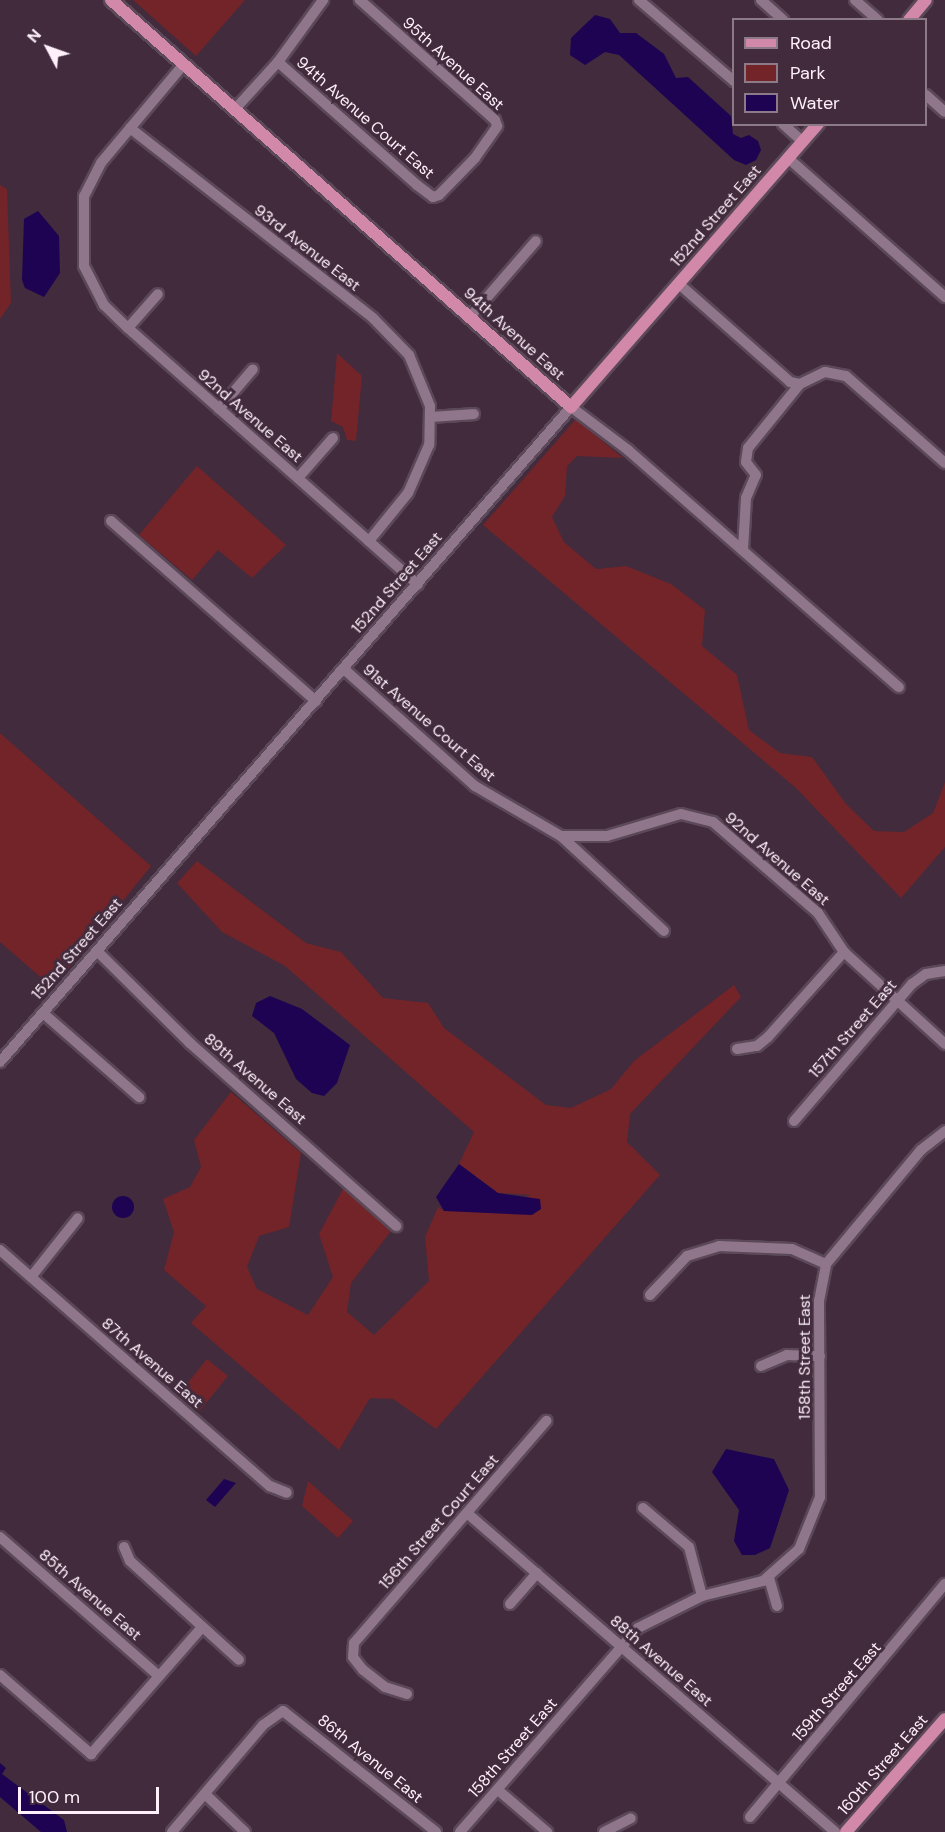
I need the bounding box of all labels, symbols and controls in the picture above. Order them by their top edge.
street label: 95th Avenue East [398,13,508,115]
north arrow [18,18,78,78]
legend [732,18,927,126]
text: N [22,25,46,47]
text: Road [790,31,832,55]
street label: 94th Avenue Court East [292,53,438,183]
text: Park [790,61,826,85]
text: Water [790,91,840,115]
street label: 152nd Street East [667,161,765,271]
street label: 93rd Avenue East [250,201,364,295]
street label: 94th Avenue East [459,283,569,385]
street label: 92nd Avenue East [194,365,306,467]
street label: 152nd Street East [348,528,446,638]
street label: 91st Avenue Court East [359,660,499,786]
street label: 92nd Avenue East [721,808,833,910]
street label: 152nd Street East [28,894,126,1004]
street label: 157th Street East [805,976,901,1082]
street label: 89th Avenue East [200,1029,310,1129]
street label: 158th Street East [795,1294,815,1420]
street label: 87th Avenue East [97,1314,207,1412]
street label: 156th Street Court East [375,1451,503,1593]
street label: 85th Avenue East [35,1545,145,1645]
street label: 88th Avenue East [606,1611,716,1711]
street label: 159th Street East [789,1638,885,1746]
street label: 158th Street East [465,1694,561,1802]
street label: 86th Avenue East [314,1711,426,1807]
street label: 160th Street East [834,1711,932,1819]
scale bar [21,1775,162,1813]
text: 100 m [29,1785,80,1809]

